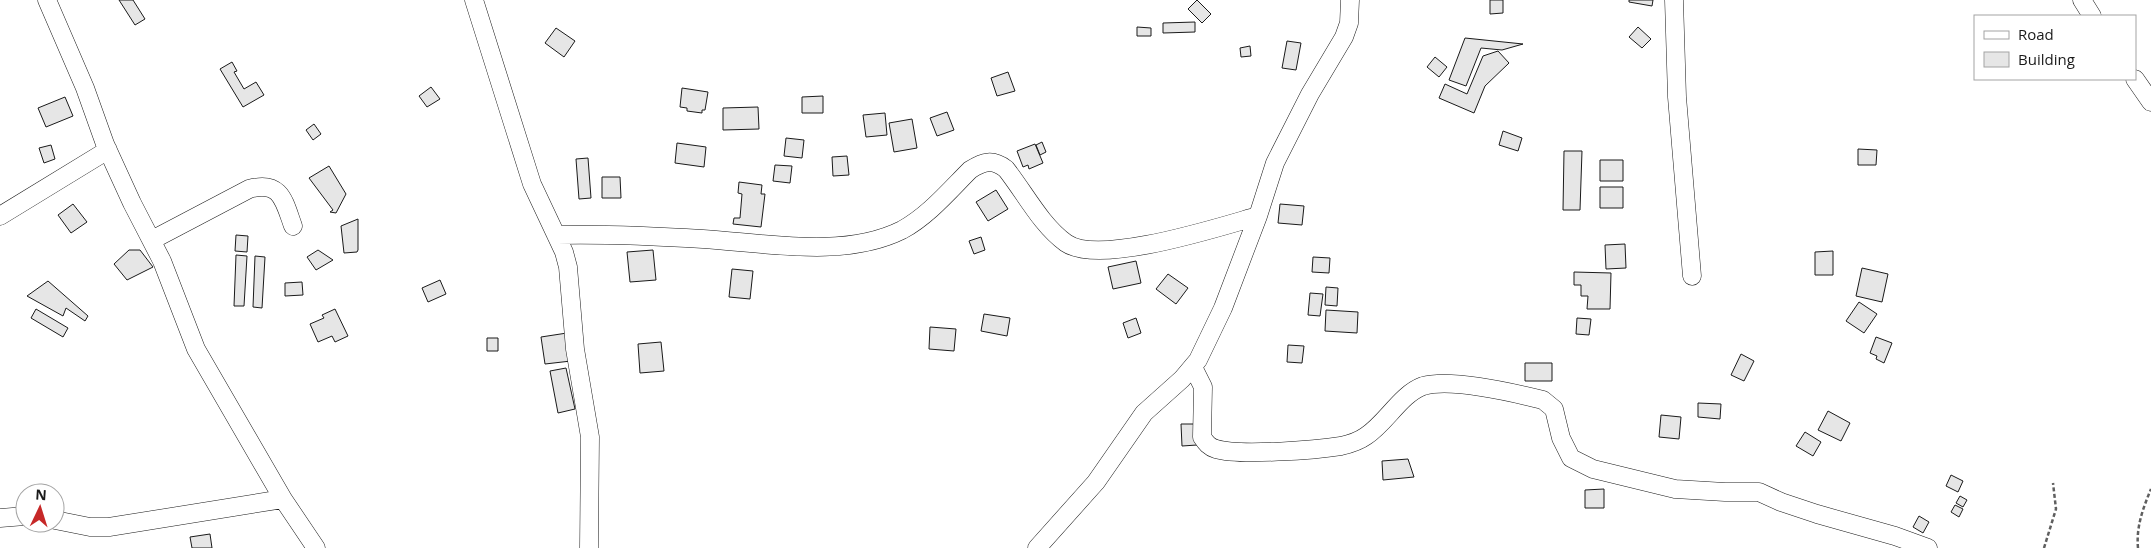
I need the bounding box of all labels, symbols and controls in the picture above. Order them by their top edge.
legend [1974,15,2136,80]
text: Road [2018,24,2054,44]
text: Building [2018,49,2075,69]
north arrow [15,483,65,533]
text: N [35,485,47,504]

